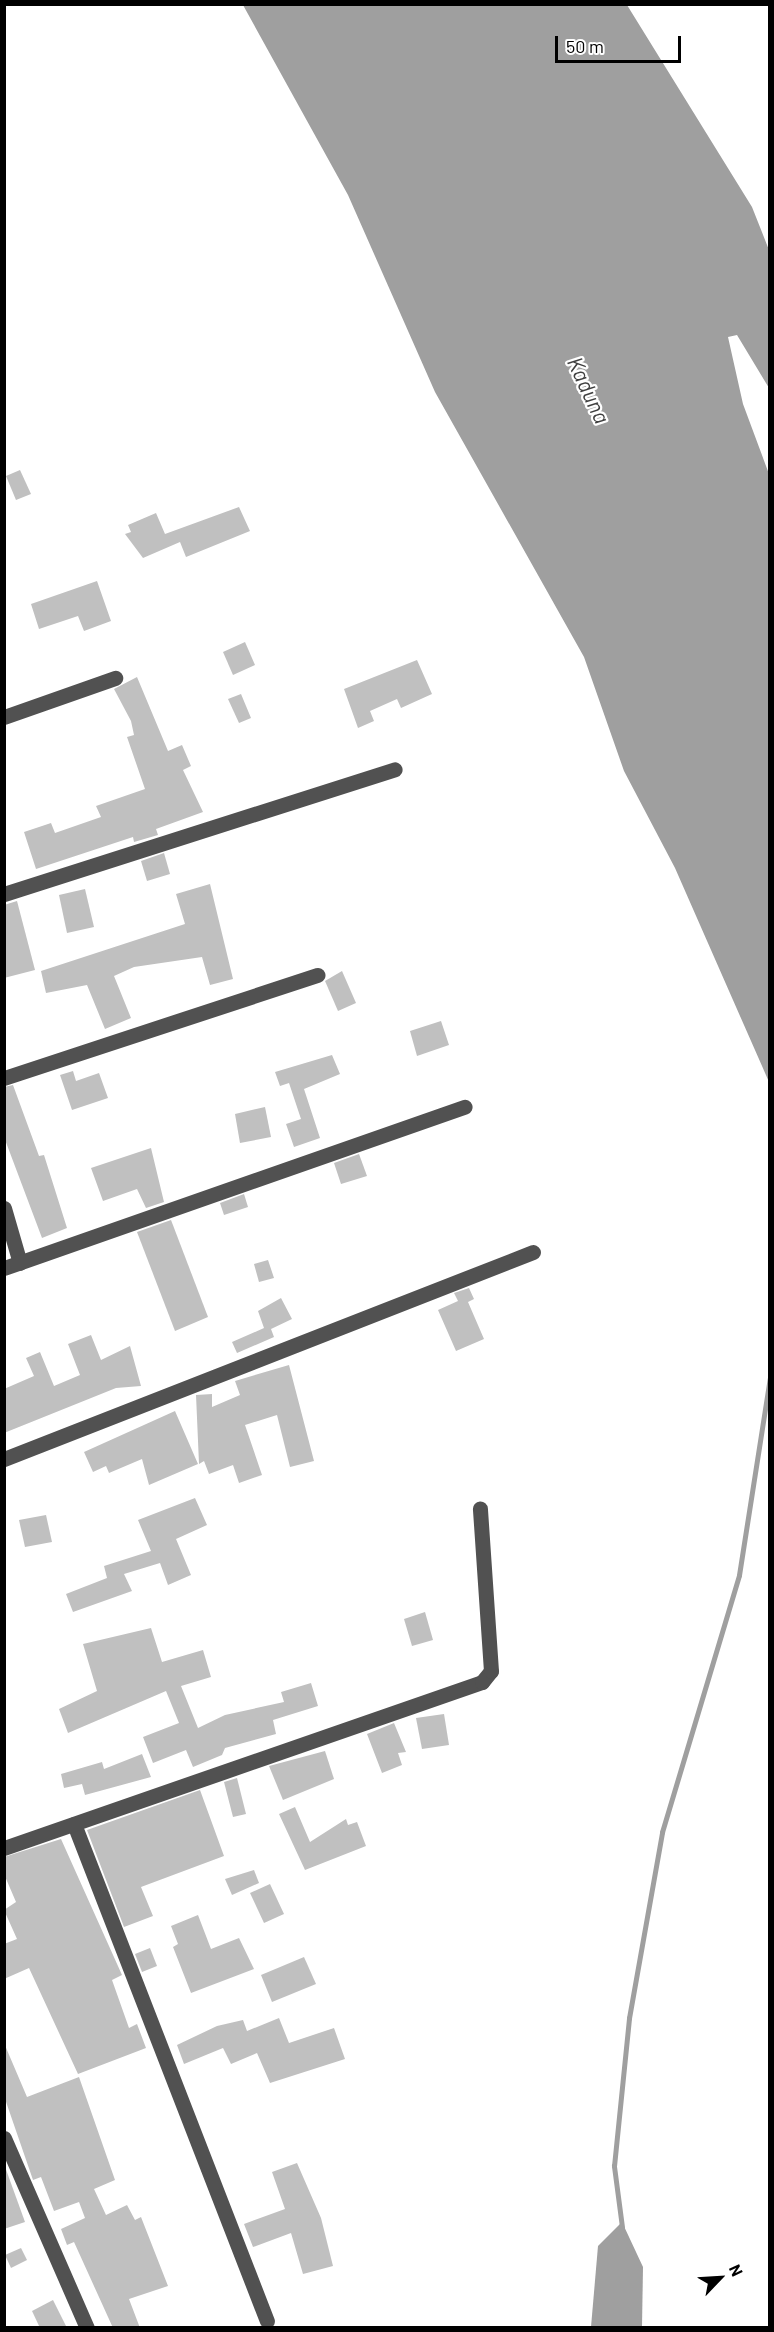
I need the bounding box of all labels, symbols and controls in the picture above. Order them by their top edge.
scale bar [558,24,684,62]
text: 50 m [566,35,604,57]
water label: Kaduna [562,352,616,428]
north arrow [690,2248,750,2308]
text: N [726,2261,748,2279]

